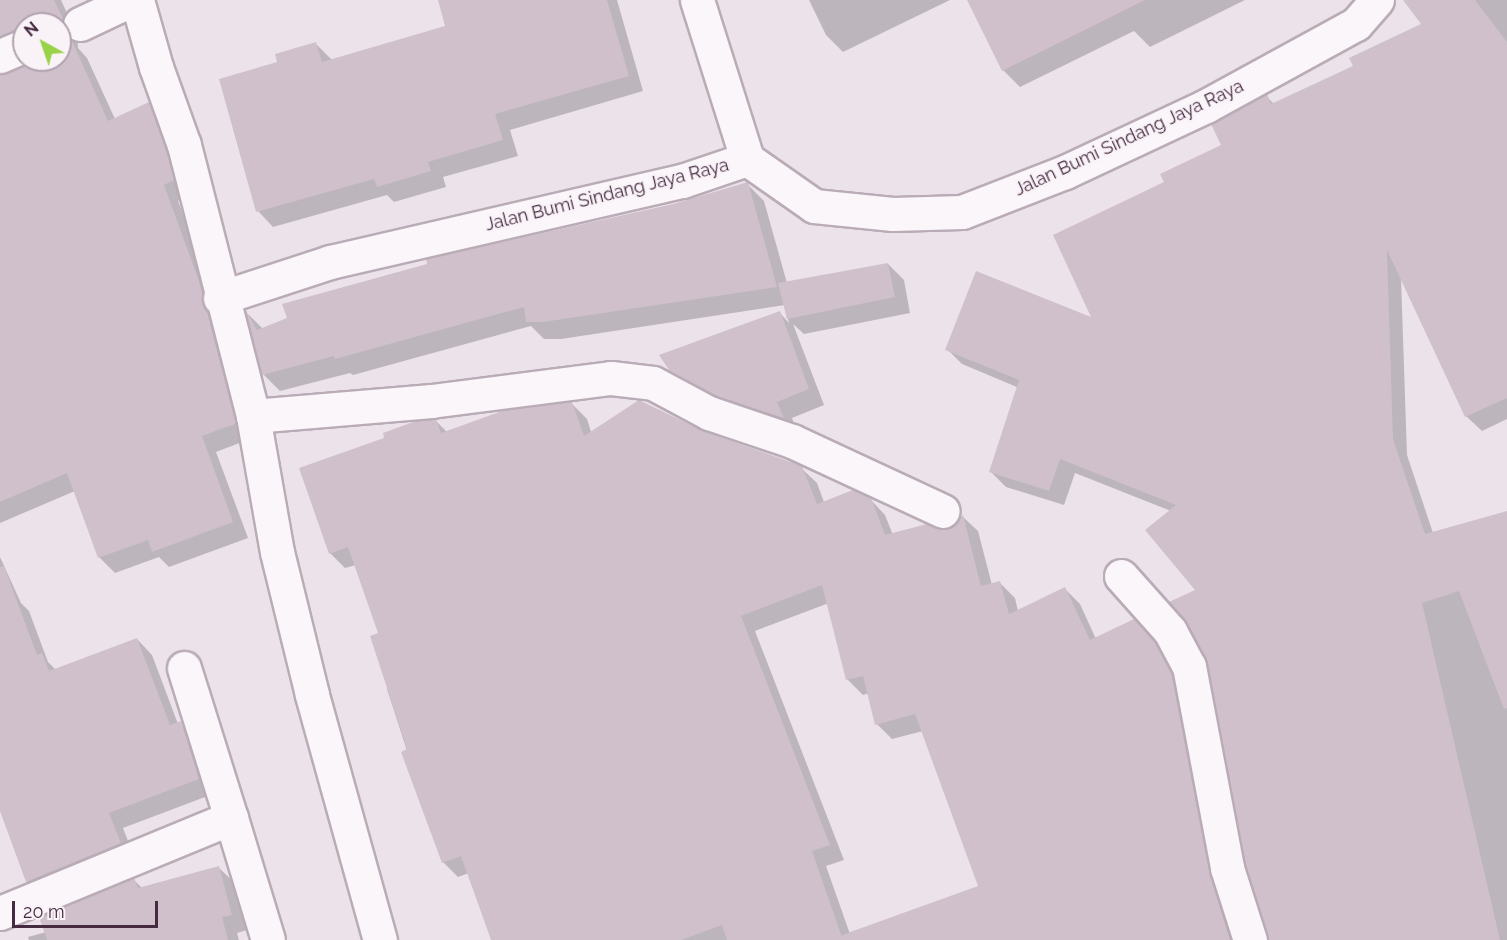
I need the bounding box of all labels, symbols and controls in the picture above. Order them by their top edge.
north arrow [12,12,72,72]
text: N [21,18,42,41]
street label: Jalan Bumi Sindang Jaya Raya [1011,75,1247,201]
street label: Jalan Bumi Sindang Jaya Raya [483,154,731,236]
scale bar [15,889,160,927]
text: 20 m [23,901,65,922]

